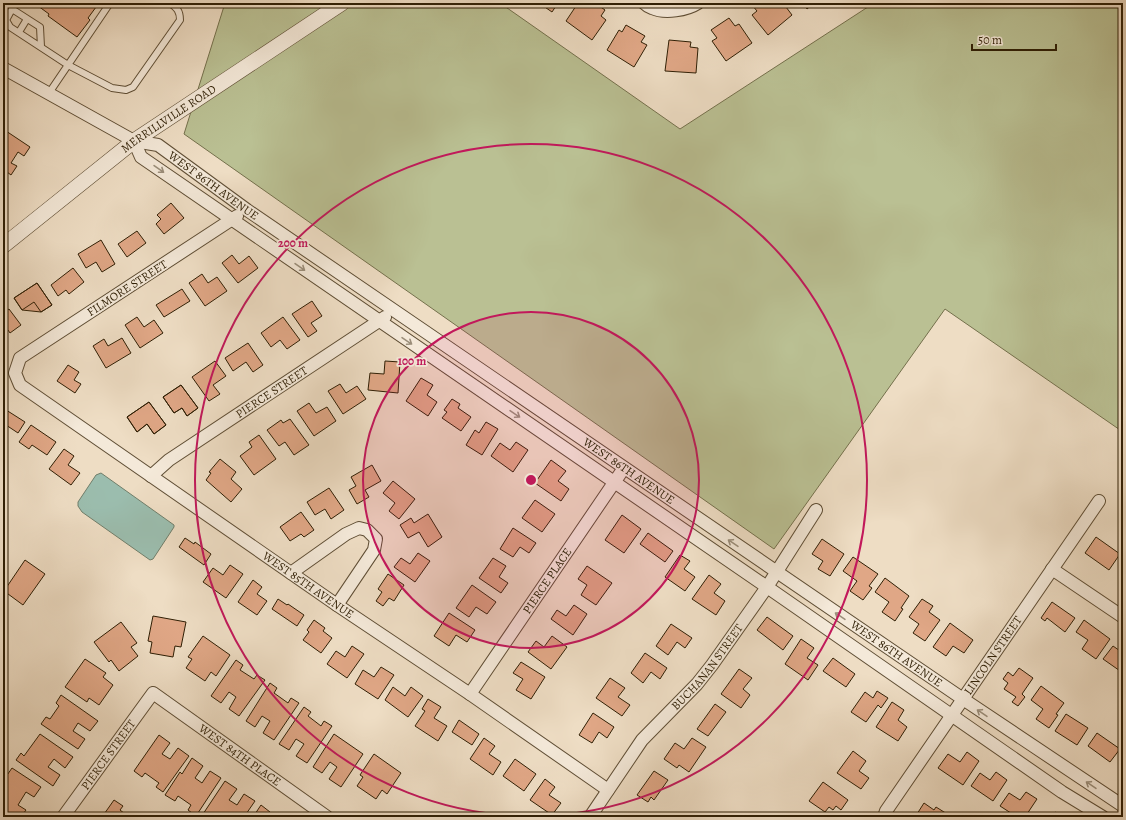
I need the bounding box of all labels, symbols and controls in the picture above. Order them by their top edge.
scale bar [972,26,1056,52]
text: 50 m [978,32,1002,48]
street label: MERRILLVILLE ROAD [118,81,219,156]
street label: WEST 86TH AVENUE [164,147,262,224]
one-way arrow [153,165,164,173]
text: 200 m [278,235,308,251]
street label: FILMORE STREET [84,256,171,320]
one-way arrow [295,263,306,271]
one-way arrow [402,337,413,345]
text: 100 m [398,353,426,369]
street label: PIERCE STREET [232,362,311,422]
one-way arrow [509,410,520,419]
street label: WEST 86TH AVENUE [579,433,678,508]
centre of rings [524,473,538,487]
one-way arrow [727,538,739,546]
street label: PIERCE PLACE [519,545,575,617]
street label: WEST 85TH AVENUE [259,547,357,622]
one-way arrow [835,612,846,620]
street label: LINCOLN STREET [960,613,1026,698]
street label: WEST 86TH AVENUE [847,616,946,691]
street label: BUCHANAN STREET [668,620,747,714]
one-way arrow [977,708,988,717]
street label: PIERCE STREET [77,716,139,793]
street label: WEST 84TH PLACE [195,720,284,790]
one-way arrow [1085,781,1096,789]

